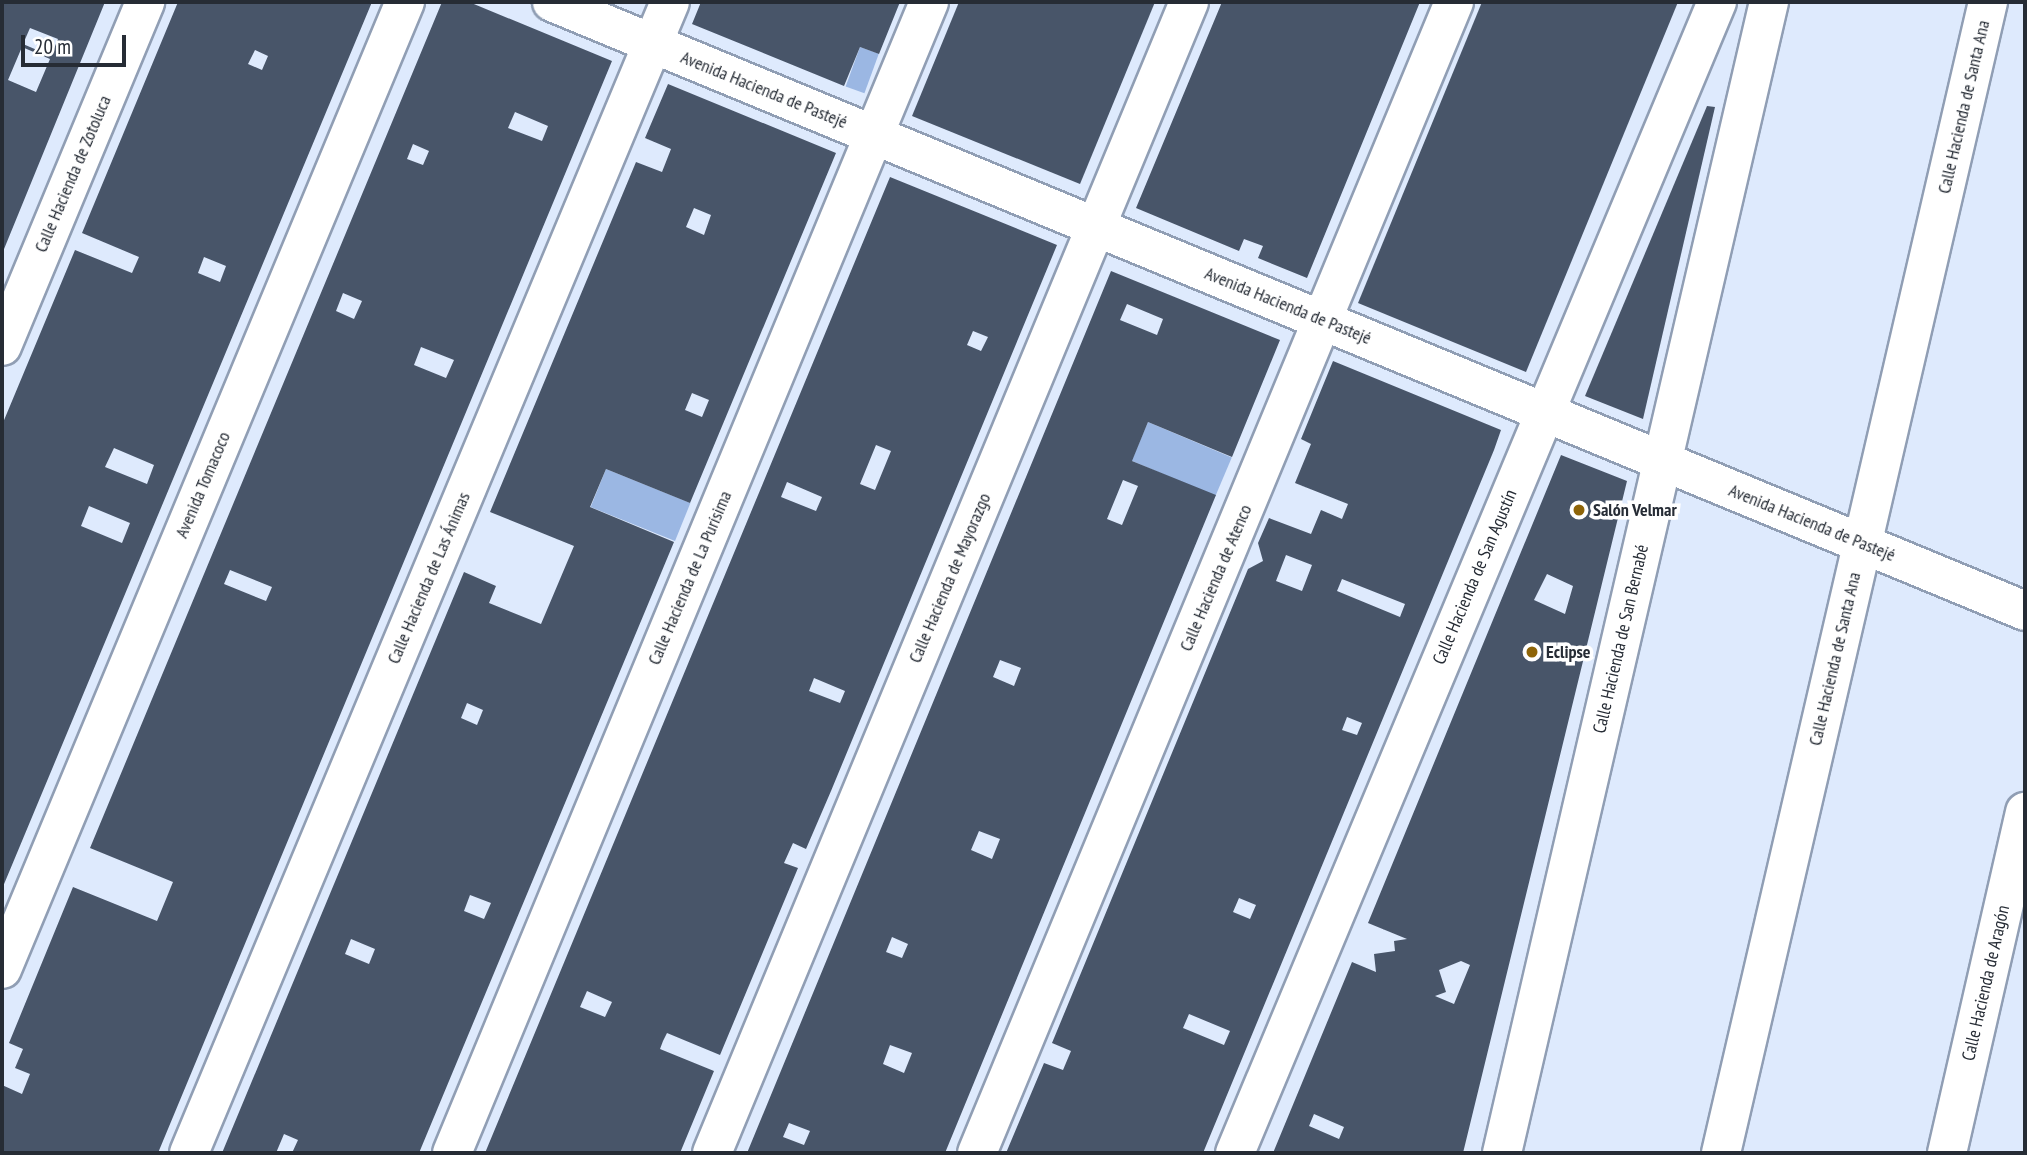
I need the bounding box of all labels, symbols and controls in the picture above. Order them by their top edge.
street label: Calle Hacienda de Santa Ana [1934,18,1994,196]
scale bar [24,21,130,65]
text: 20 m [34,33,71,60]
street label: Avenida Hacienda de Pastejé [678,47,850,133]
street label: Calle Hacienda de Zotoluca [30,92,116,256]
street label: Avenida Hacienda de Pastejé [1202,263,1374,349]
street label: Avenida Tomacoco [171,428,235,542]
street label: Avenida Hacienda de Pastejé [1726,480,1898,566]
street label: Calle Hacienda de San Agustín [1428,486,1522,668]
street label: Calle Hacienda de La Purísima [644,488,736,668]
street label: Calle Hacienda de Las Ánimas [383,489,475,667]
street label: Calle Hacienda de Mayorazgo [904,490,996,666]
place label: Salón Velmar [1593,499,1677,521]
street label: Calle Hacienda de Atenco [1175,501,1257,655]
marker: Salón Velmar [1571,502,1587,518]
street label: Calle Hacienda de San Bernabé [1589,543,1653,735]
street label: Calle Hacienda de Santa Ana [1805,570,1865,748]
place label: Eclipse [1546,641,1591,663]
marker: Eclipse [1524,644,1540,660]
street label: Calle Hacienda de Aragón [1958,903,2014,1063]

